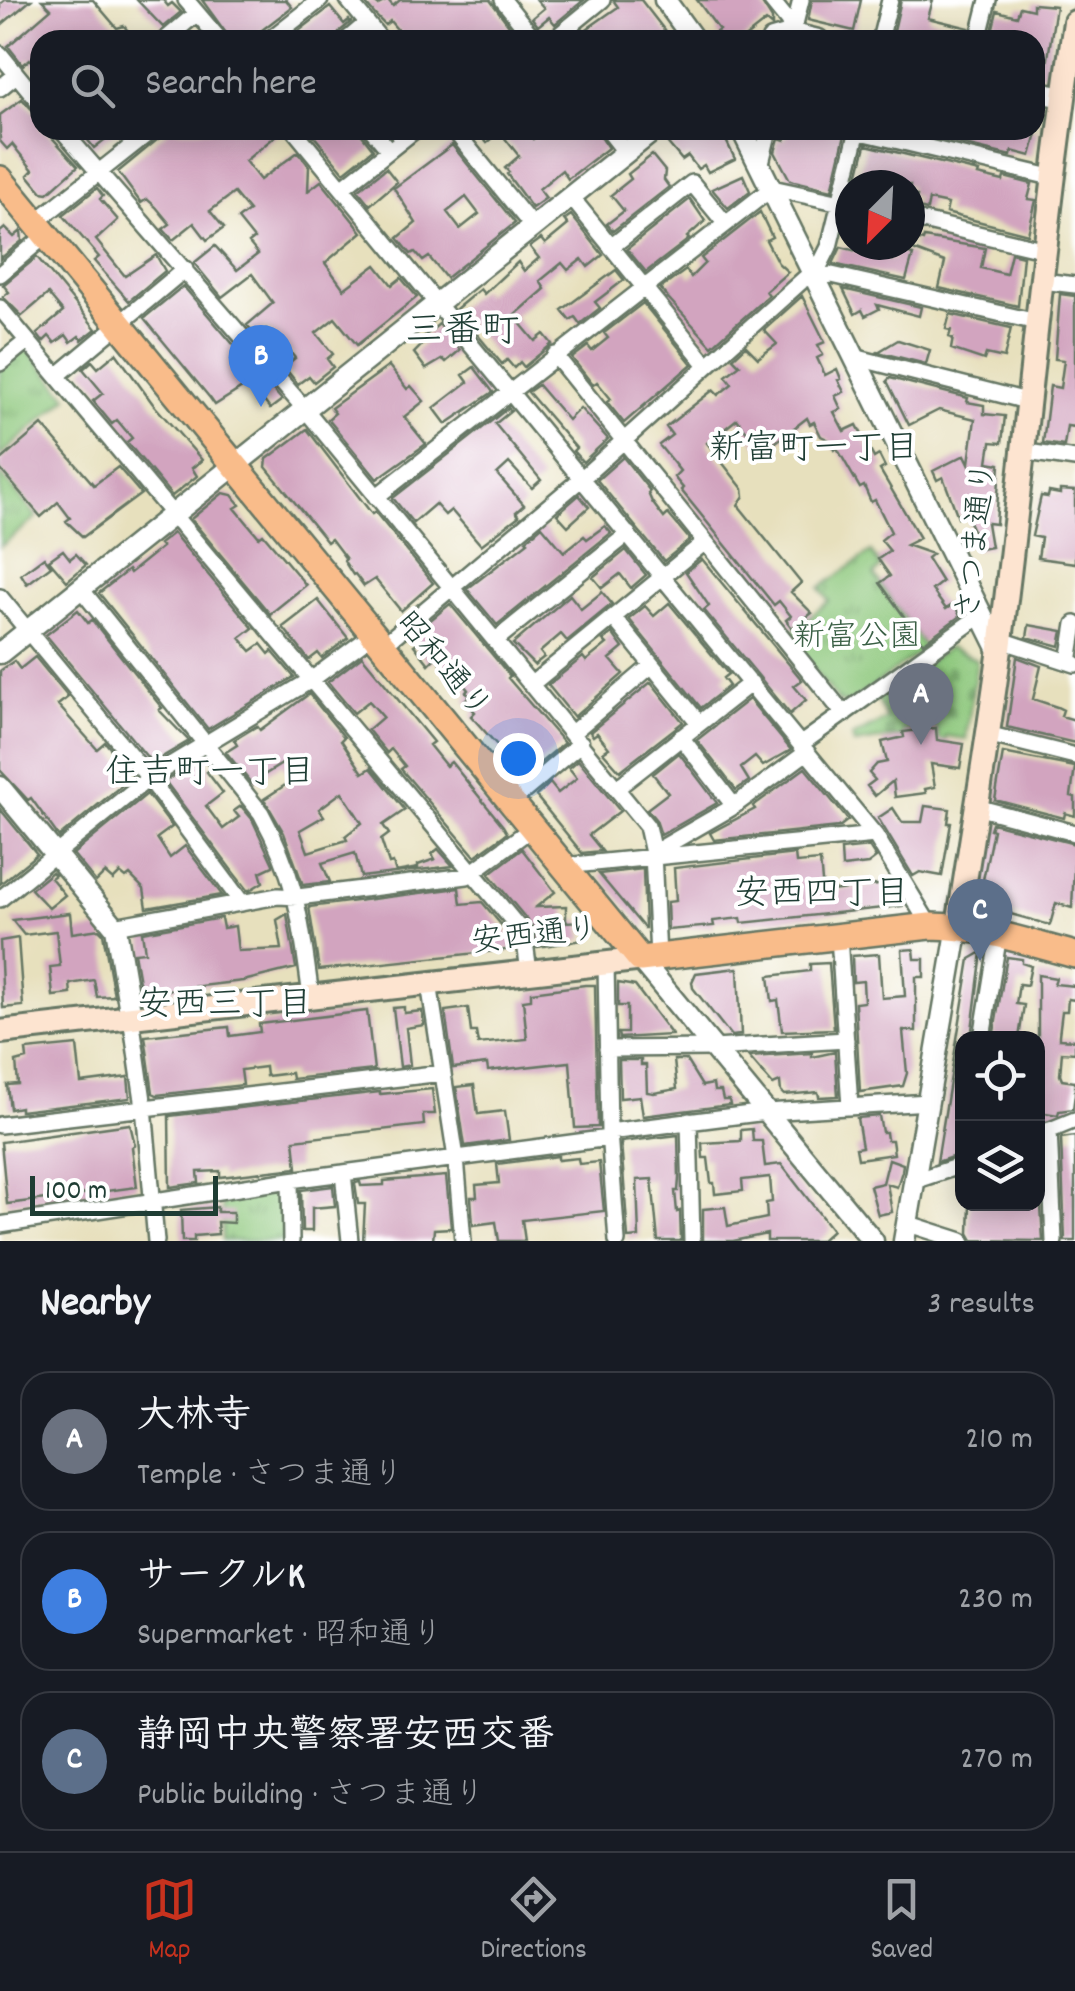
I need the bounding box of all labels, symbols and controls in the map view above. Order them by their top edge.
search box [30,30,1045,140]
icon: search [65,58,120,113]
text: Search here [145,58,317,113]
north arrow [835,170,925,260]
district label: 三番町 [405,306,519,361]
pin: B [228,324,294,407]
district label: 新富町一丁目 [709,426,919,476]
street label: さつま通り [948,459,1010,623]
street label: 昭和通り [382,603,500,731]
park label: 新富公園 [793,616,921,662]
pin: A [888,662,954,745]
your location [493,733,544,784]
district label: 住吉町一丁目 [105,750,315,800]
district label: 安西四丁目 [734,871,910,921]
pin: C [948,878,1012,961]
street label: 安西通り [469,908,601,968]
district label: 安西三丁目 [137,982,313,1032]
map controls [955,1031,1045,1211]
button: locate [955,1031,1045,1121]
button: layers [955,1121,1045,1211]
scale bar [30,1171,218,1216]
text: 100 m [45,1173,107,1213]
text: Nearby [40,1276,150,1336]
text: 3 results [927,1283,1035,1329]
text: 大林寺 [137,1391,251,1446]
text: A [66,1418,83,1464]
text: 210 m [965,1418,1033,1464]
text: Temple · さつま通り [137,1454,404,1500]
text: サークルK [137,1551,305,1606]
text: B [67,1578,82,1624]
text: 230 m [958,1578,1033,1624]
text: Supermarket · 昭和通り [137,1614,443,1660]
text: 静岡中央警察署安西交番 [137,1711,555,1766]
text: C [67,1738,82,1784]
text: 270 m [960,1738,1033,1784]
text: Public building · さつま通り [137,1774,486,1820]
tab: Map [142,1872,197,1972]
tab: Directions [481,1872,587,1972]
tab: Saved [871,1872,933,1972]

